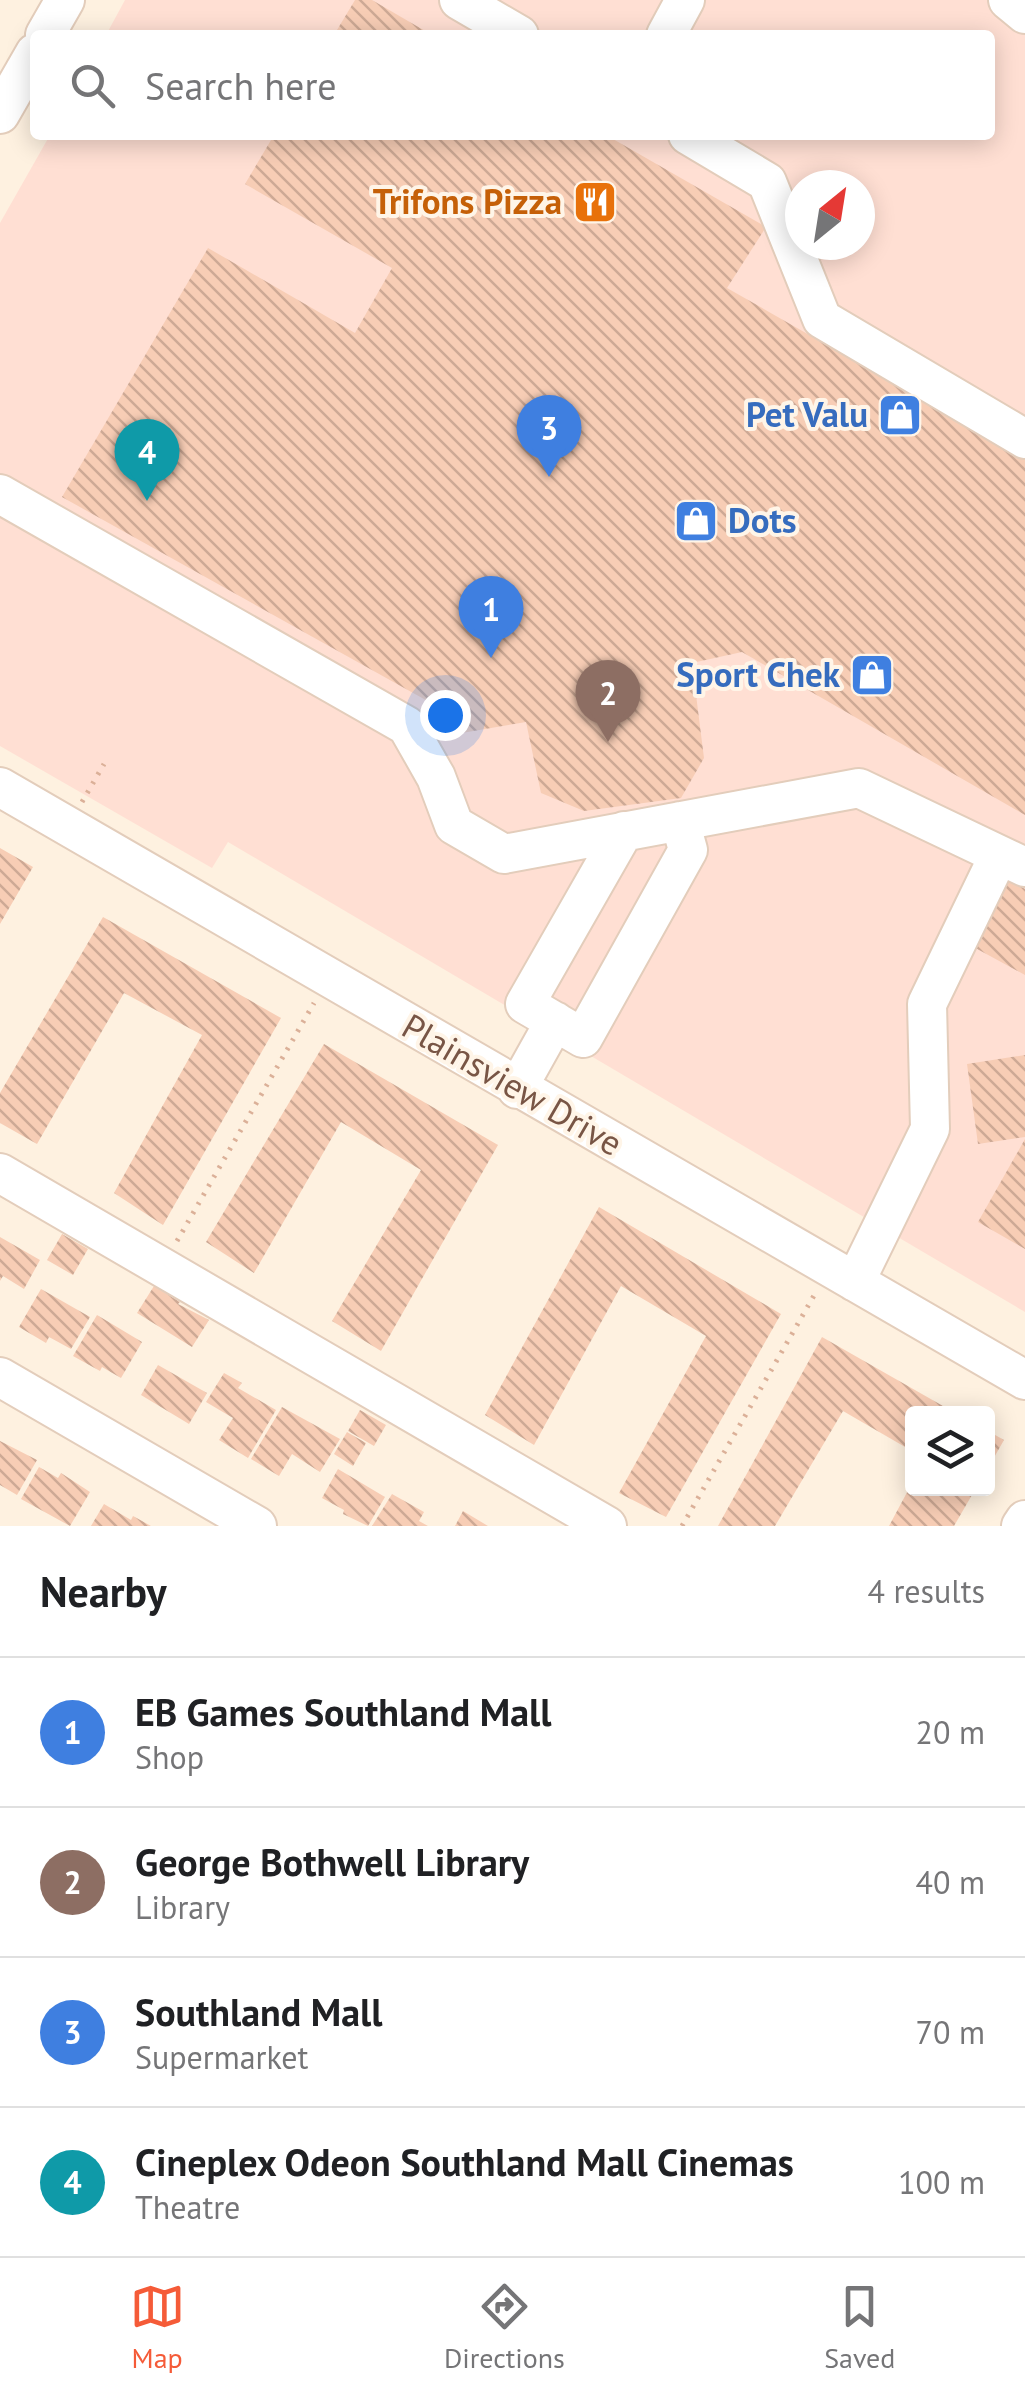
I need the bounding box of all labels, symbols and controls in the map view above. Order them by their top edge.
search box [30,30,995,140]
icon: search [65,58,120,113]
text: Search here [145,61,337,110]
north arrow [785,170,875,260]
place label: Trifons Pizza [373,178,562,224]
restaurant icon: Trifons Pizza [572,179,618,225]
place label: Pet Valu [746,391,868,437]
shop icon: Pet Valu [877,392,923,438]
pin: 3 [516,394,582,477]
pin: 4 [114,418,180,501]
place label: Dots [728,497,796,543]
shop icon: Dots [673,498,719,544]
pin: 1 [458,576,524,658]
place label: Sport Chek [676,651,841,697]
shop icon: Sport Chek [849,652,895,698]
pin: 2 [576,660,640,742]
your location [420,690,471,741]
street label: Plainsview Drive [394,1003,631,1166]
map controls [905,1406,995,1496]
button: layers [905,1406,995,1496]
text: Nearby [40,1564,167,1619]
text: 4 results [867,1570,985,1612]
text: EB Games Southland Mall [135,1687,551,1736]
text: 1 [63,1711,82,1753]
text: 20 m [916,1711,985,1753]
text: Shop [135,1736,204,1778]
text: George Bothwell Library [135,1837,529,1886]
text: 2 [63,1861,82,1903]
text: 40 m [916,1861,985,1903]
text: Library [135,1886,230,1928]
text: Southland Mall [135,1987,382,2036]
text: 3 [63,2011,82,2053]
text: 70 m [916,2011,985,2053]
text: Supermarket [135,2036,308,2078]
text: Cineplex Odeon Southland Mall Cinemas [135,2137,794,2186]
text: 4 [63,2161,82,2203]
text: 100 m [898,2161,985,2203]
text: Theatre [135,2186,240,2228]
tab: Map [130,2279,185,2376]
tab: Directions [444,2279,565,2376]
tab: Saved [824,2279,895,2376]

